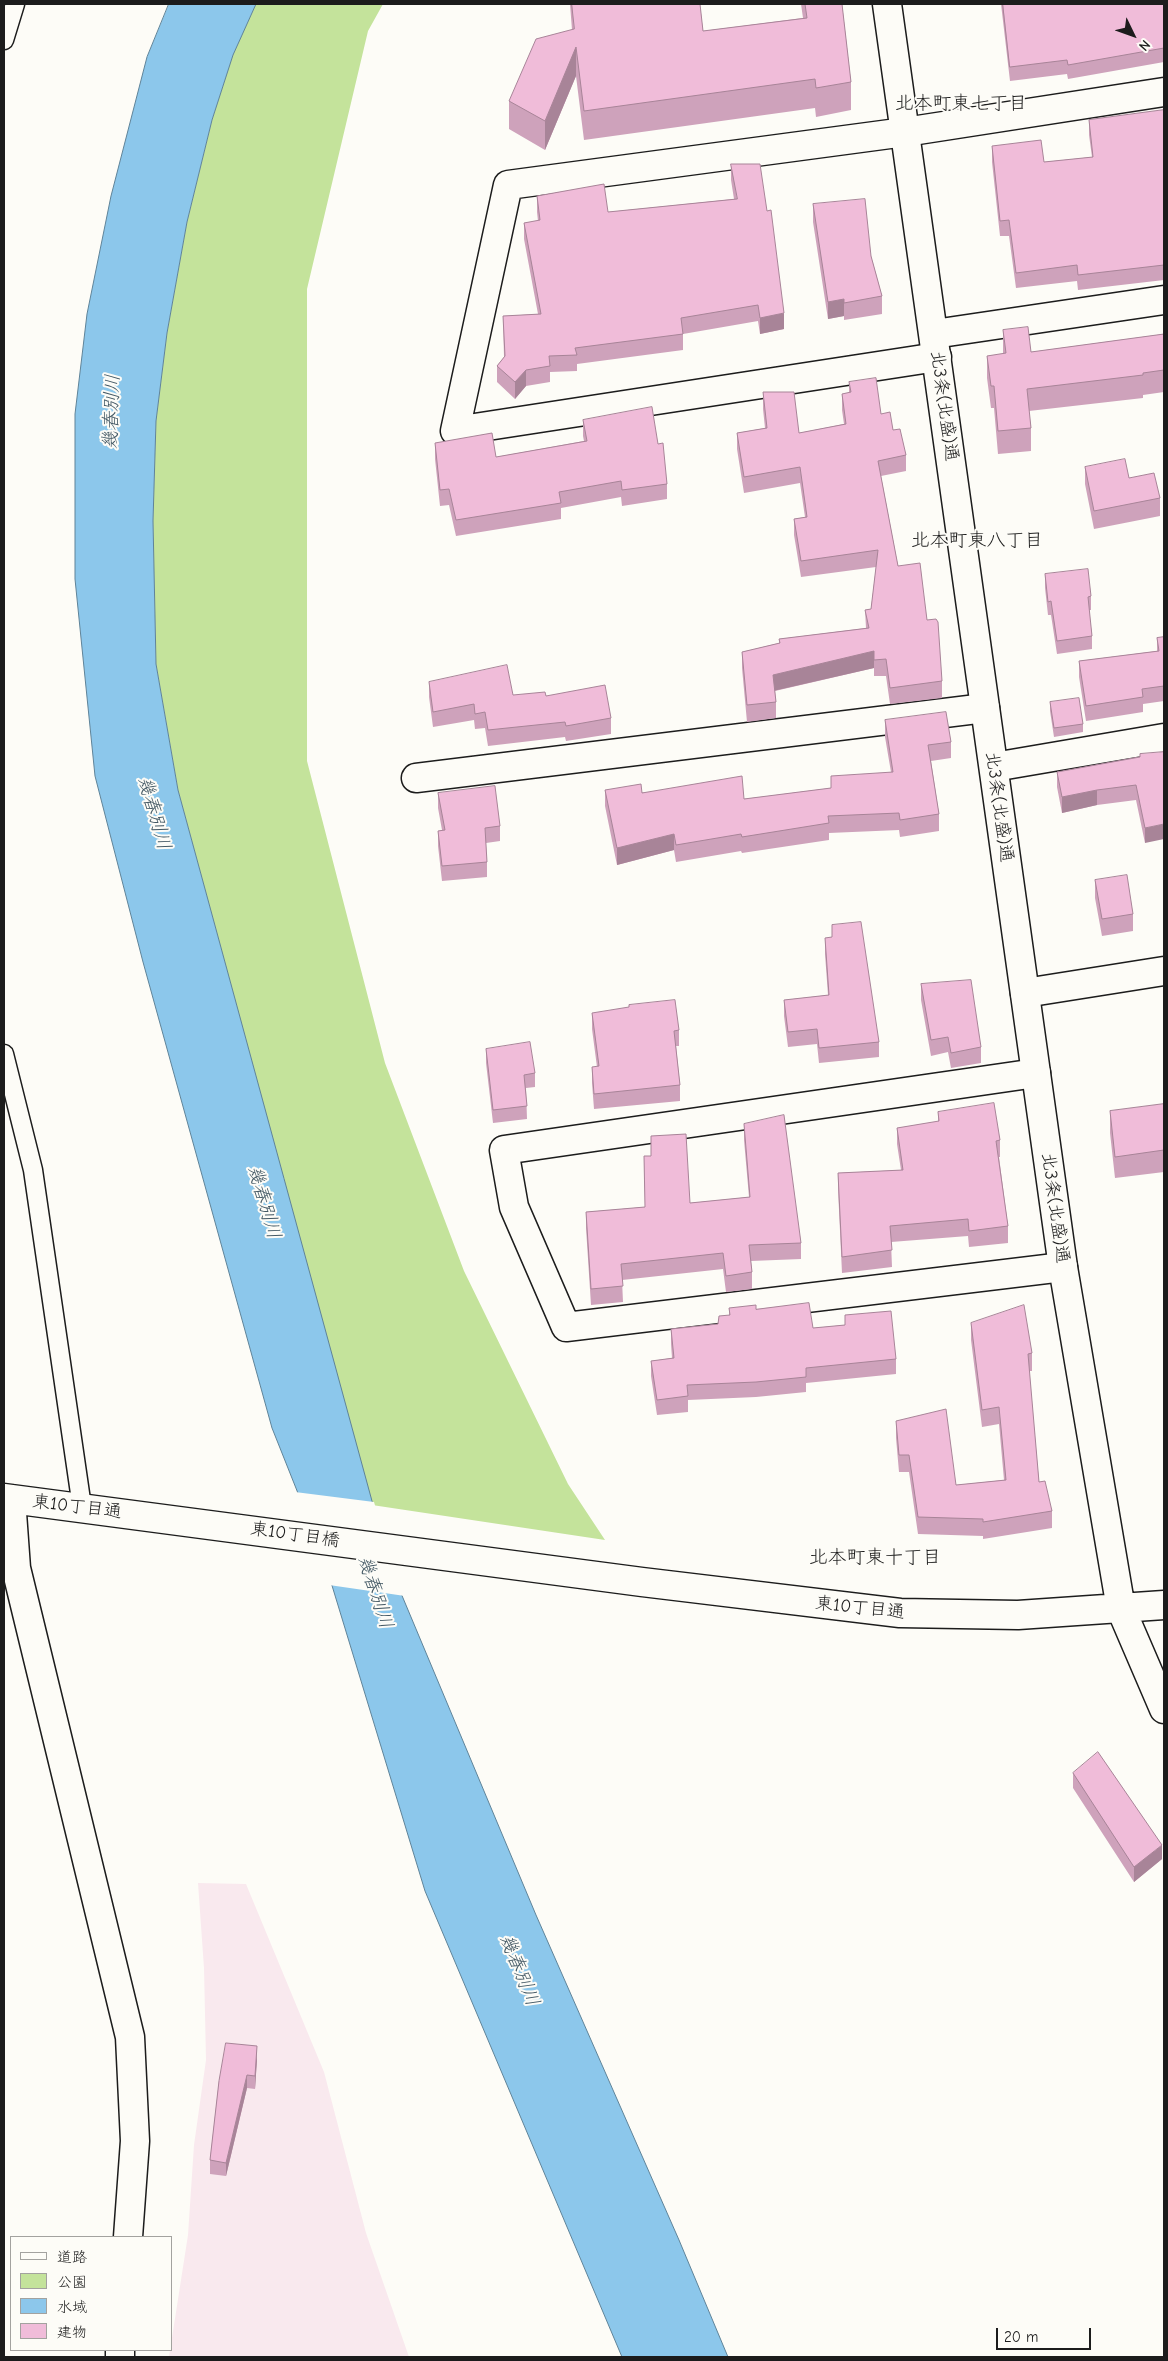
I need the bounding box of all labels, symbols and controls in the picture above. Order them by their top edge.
north arrow [1108,10,1158,60]
text: N [1135,36,1154,54]
district label: 北本町東七丁目 [895,93,1027,115]
street label: 北3条(北盛)通 [926,349,962,463]
water label: 幾春別川 [99,374,125,450]
district label: 北本町東八丁目 [911,530,1043,552]
street label: 北3条(北盛)通 [981,750,1017,864]
water label: 幾春別川 [133,773,175,853]
street label: 北3条(北盛)通 [1037,1151,1073,1265]
water label: 幾春別川 [243,1162,285,1242]
street label: 東10丁目通 [31,1491,123,1523]
street label: 東10丁目橋 [249,1518,341,1552]
district label: 北本町東十丁目 [809,1547,941,1569]
water label: 幾春別川 [352,1552,398,1632]
street label: 東10丁目通 [814,1593,906,1623]
water label: 幾春別川 [494,1930,544,2010]
legend [10,2236,172,2351]
text: 道路 [57,2248,87,2266]
text: 公園 [57,2273,87,2291]
text: 水域 [57,2298,87,2316]
scale bar [998,2318,1093,2350]
text: 建物 [57,2323,87,2341]
text: 20 m [1004,2328,1038,2346]

